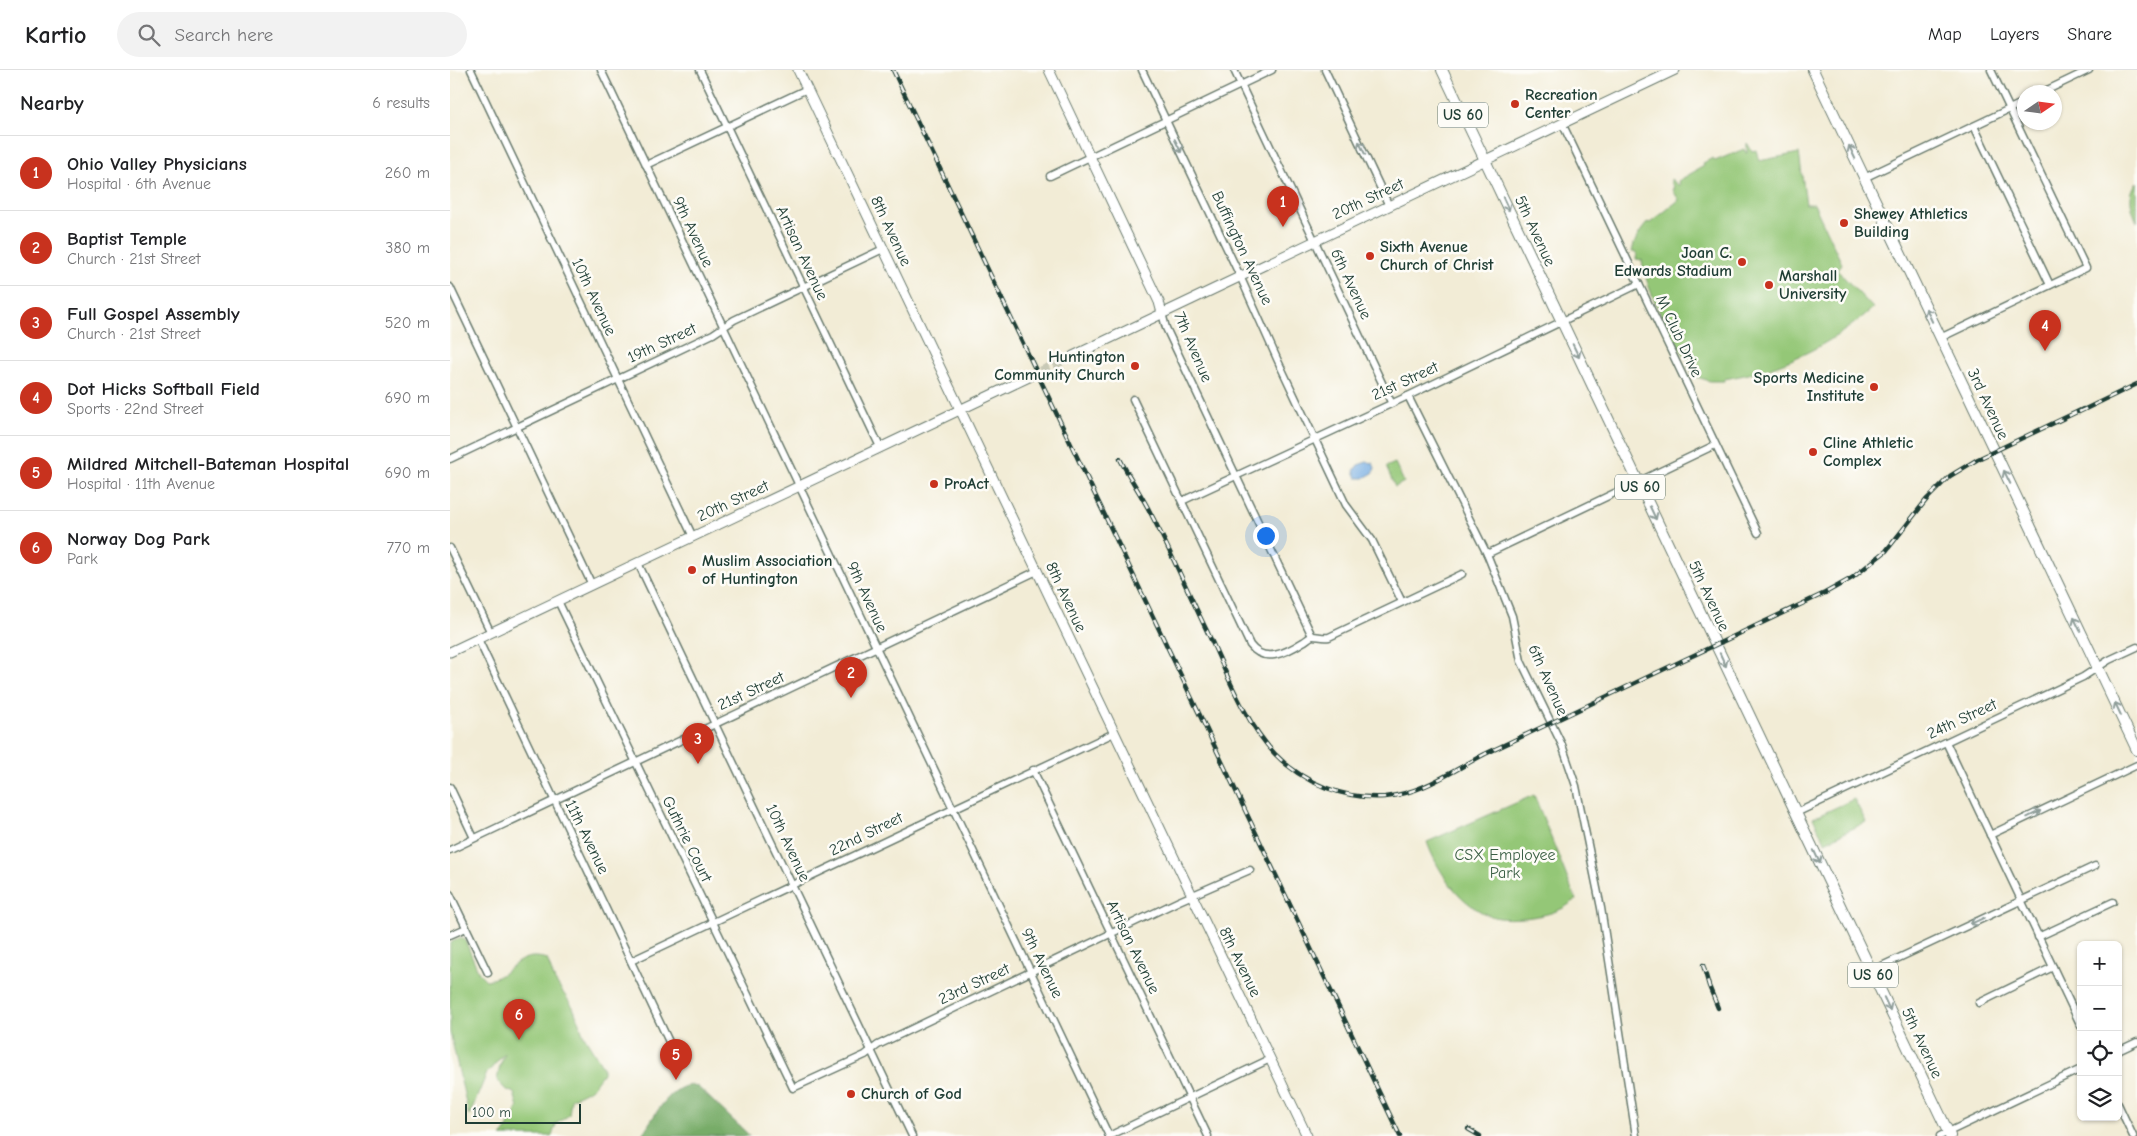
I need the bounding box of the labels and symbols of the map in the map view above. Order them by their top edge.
north arrow [2017,85,2062,130]
place label: Recreation Center [1525,86,1598,122]
marker: Recreation Center [1509,98,1521,110]
road number: US 60 [1438,102,1488,128]
one-way arrow [1173,138,1183,153]
one-way arrow [1357,141,1366,156]
one-way arrow [1847,145,1856,160]
street label: 20th Street [1329,174,1407,223]
pin: 1 [1267,186,1299,227]
street label: Buffington Avenue [1208,188,1276,308]
street label: 8th Avenue [867,193,915,269]
street label: 5th Avenue [1511,193,1559,269]
street label: 9th Avenue [669,194,717,270]
one-way arrow [1502,196,1511,211]
street label: Artisan Avenue [772,203,832,303]
place label: Shewey Athletics Building [1854,205,1968,241]
marker: Shewey Athletics Building [1838,217,1850,229]
place label: Sixth Avenue Church of Christ [1380,238,1494,274]
place label: Joan C. Edwards Stadium [1614,244,1732,280]
street label: 6th Avenue [1327,246,1375,322]
marker: Sixth Avenue Church of Christ [1364,250,1376,262]
street label: 10th Avenue [568,255,620,339]
marker: Joan C. Edwards Stadium [1736,256,1748,268]
place label: Marshall University [1779,267,1847,303]
marker: Marshall University [1763,279,1775,291]
street label: M Club Drive [1652,292,1706,380]
one-way arrow [1924,307,1934,322]
street label: 7th Avenue [1170,309,1216,385]
pin: 4 [2029,310,2061,351]
street label: 19th Street [625,319,699,367]
one-way arrow [1571,343,1581,358]
place label: Huntington Community Church [994,348,1125,384]
street label: 21st Street [1369,358,1442,404]
marker: Huntington Community Church [1129,360,1141,372]
street label: 3rd Avenue [1964,366,2012,442]
place label: Sports Medicine Institute [1754,369,1864,405]
marker: Sports Medicine Institute [1868,381,1880,393]
place label: Cline Athletic Complex [1823,434,1914,470]
marker: Cline Athletic Complex [1807,446,1819,458]
one-way arrow [2002,470,2011,485]
road number: US 60 [1615,474,1665,500]
place label: ProAct [944,475,990,493]
street label: 20th Street [694,476,772,525]
marker: ProAct [928,478,940,490]
one-way arrow [1649,505,1658,520]
your location [1253,523,1279,549]
place label: Muslim Association of Huntington [702,552,832,588]
street label: 5th Avenue [1685,558,1733,634]
street label: 9th Avenue [843,559,891,635]
street label: 8th Avenue [1042,559,1090,635]
marker: Muslim Association of Huntington [686,564,698,576]
one-way arrow [2072,617,2081,632]
street label: 6th Avenue [1524,642,1572,718]
one-way arrow [1719,652,1728,667]
pin: 2 [835,657,867,698]
street label: 21st Street [715,668,788,714]
street label: 24th Street [1924,695,2000,743]
one-way arrow [2112,702,2122,717]
pin: 3 [682,723,714,764]
street label: Guthrie Court [658,793,716,885]
street label: 11th Avenue [561,797,613,877]
street label: 10th Avenue [762,801,814,885]
street label: 22nd Street [826,808,906,860]
one-way arrow [2026,809,2041,819]
park label: CSX Employee Park [1454,846,1556,882]
one-way arrow [1813,849,1822,864]
street label: Artisan Avenue [1103,897,1163,997]
one-way arrow [1970,916,1985,926]
street label: 8th Avenue [1215,924,1265,1000]
street label: 9th Avenue [1017,925,1067,1001]
street label: 23rd Street [936,960,1013,1008]
road number: US 60 [1848,962,1898,988]
one-way arrow [1883,996,1892,1011]
pin: 6 [503,999,535,1040]
street label: 5th Avenue [1898,1005,1946,1081]
pin: 5 [660,1039,692,1080]
place label: Church of God [861,1085,962,1103]
marker: Church of God [845,1088,857,1100]
scale bar [465,1101,581,1124]

